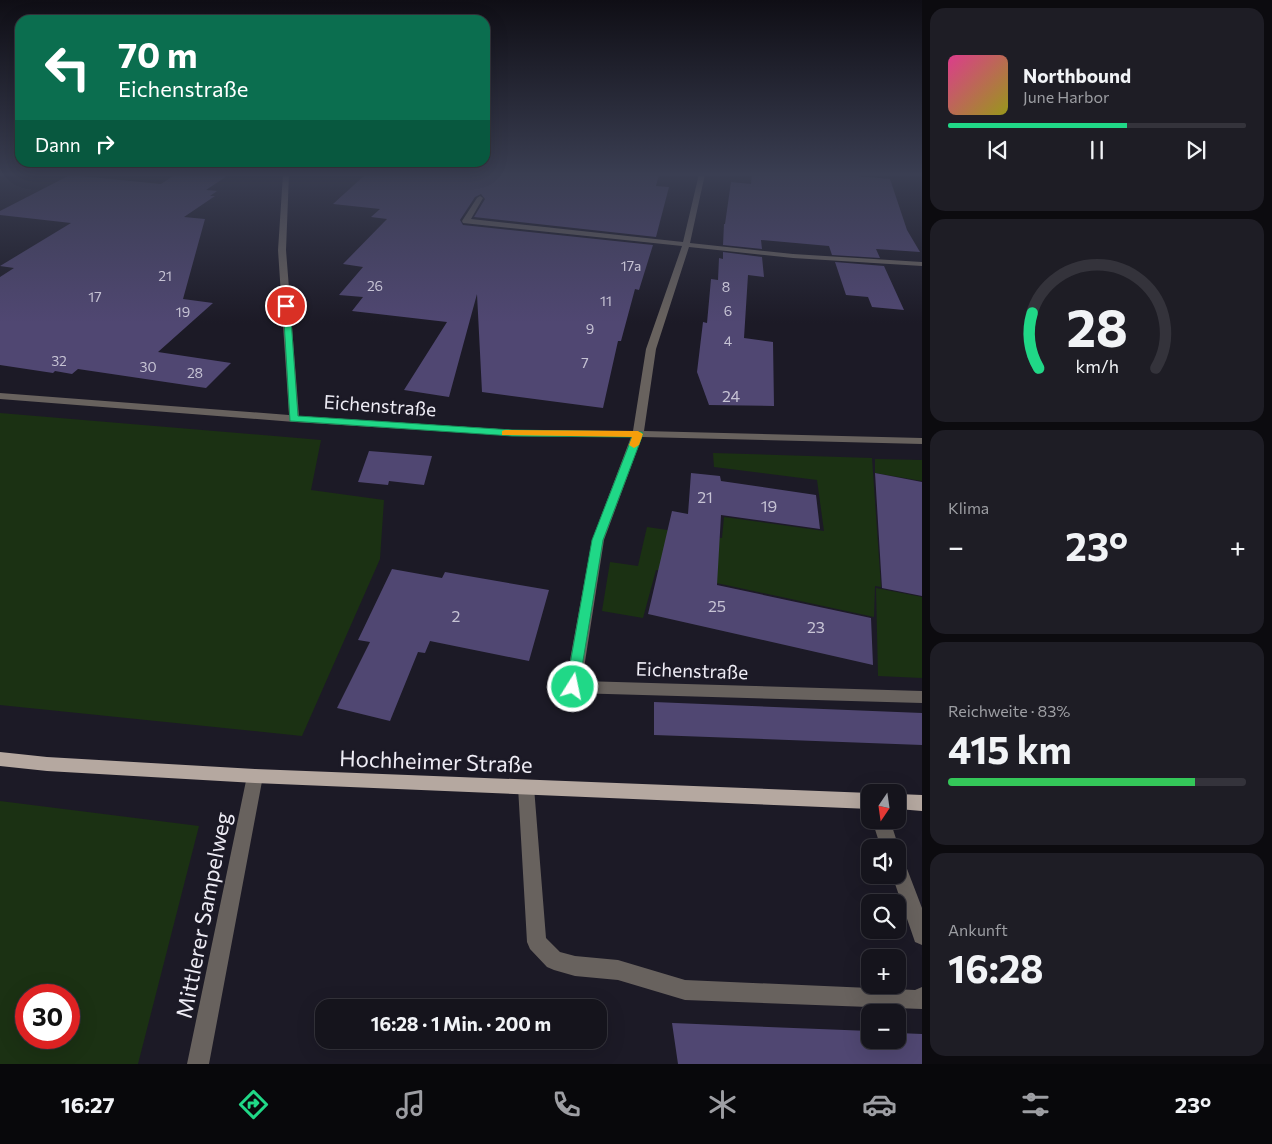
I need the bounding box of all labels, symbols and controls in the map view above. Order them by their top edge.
text: 70 m [118,32,198,75]
icon: left [35,35,100,100]
text: Northbound [1023,64,1131,87]
text: Eichenstraße [118,75,248,102]
text: June Harbor [1023,87,1109,106]
icon: right [91,130,119,158]
text: Dann [35,133,81,156]
icon: previous [984,136,1012,164]
icon: pause [1083,136,1111,164]
icon: next [1182,136,1210,164]
house number: 17a [621,257,641,274]
house number: 21 [158,267,172,284]
house number: 26 [367,277,383,294]
house number: 8 [722,278,730,295]
pin [265,285,307,327]
house number: 17 [88,288,102,305]
icon: arrive [272,292,300,320]
house number: 11 [600,292,612,309]
text: 28 [1066,294,1128,358]
house number: 6 [724,302,732,319]
house number: 19 [176,303,190,320]
house number: 9 [586,320,594,337]
house number: 4 [724,332,733,349]
house number: 32 [51,352,67,369]
house number: 7 [581,354,589,371]
text: km/h [1075,355,1119,377]
house number: 30 [139,358,157,375]
house number: 28 [187,364,203,381]
house number: 24 [722,386,740,405]
street label: Eichenstraße [323,390,437,420]
house number: 21 [697,487,713,506]
house number: 19 [761,496,777,515]
text: Klima [948,498,989,517]
text: 23° [1065,522,1128,569]
text: − [948,529,964,563]
text: + [1230,529,1246,563]
house number: 25 [708,596,726,615]
house number: 2 [452,606,461,625]
house number: 23 [807,617,825,636]
street label: Eichenstraße [635,657,749,683]
position arrow [546,660,598,712]
text: Reichweite · 83% [948,701,1070,720]
text: 415 km [948,725,1072,772]
street label: Hochheimer Straße [339,744,533,778]
north arrow [861,784,906,829]
map controls [861,784,906,1049]
street label: Mittlerer Sampelweg [170,810,236,1020]
button: sound [861,839,906,884]
button: search [861,894,906,939]
text: Ankunft [948,920,1008,939]
text: 16:28 [948,944,1044,991]
button: + [861,949,906,994]
speed limit sign: 30 [15,984,80,1049]
button: − [861,1004,906,1049]
text: 16:28 · 1 Min. · 200 m [371,1012,551,1035]
icon: directions [236,1087,271,1122]
icon: music [393,1087,428,1122]
icon: phone [549,1087,584,1122]
icon: climate [705,1087,740,1122]
icon: car [862,1087,897,1122]
icon: filters [1018,1087,1053,1122]
text: 16:27 [61,1091,115,1118]
text: 23° [1175,1091,1211,1118]

